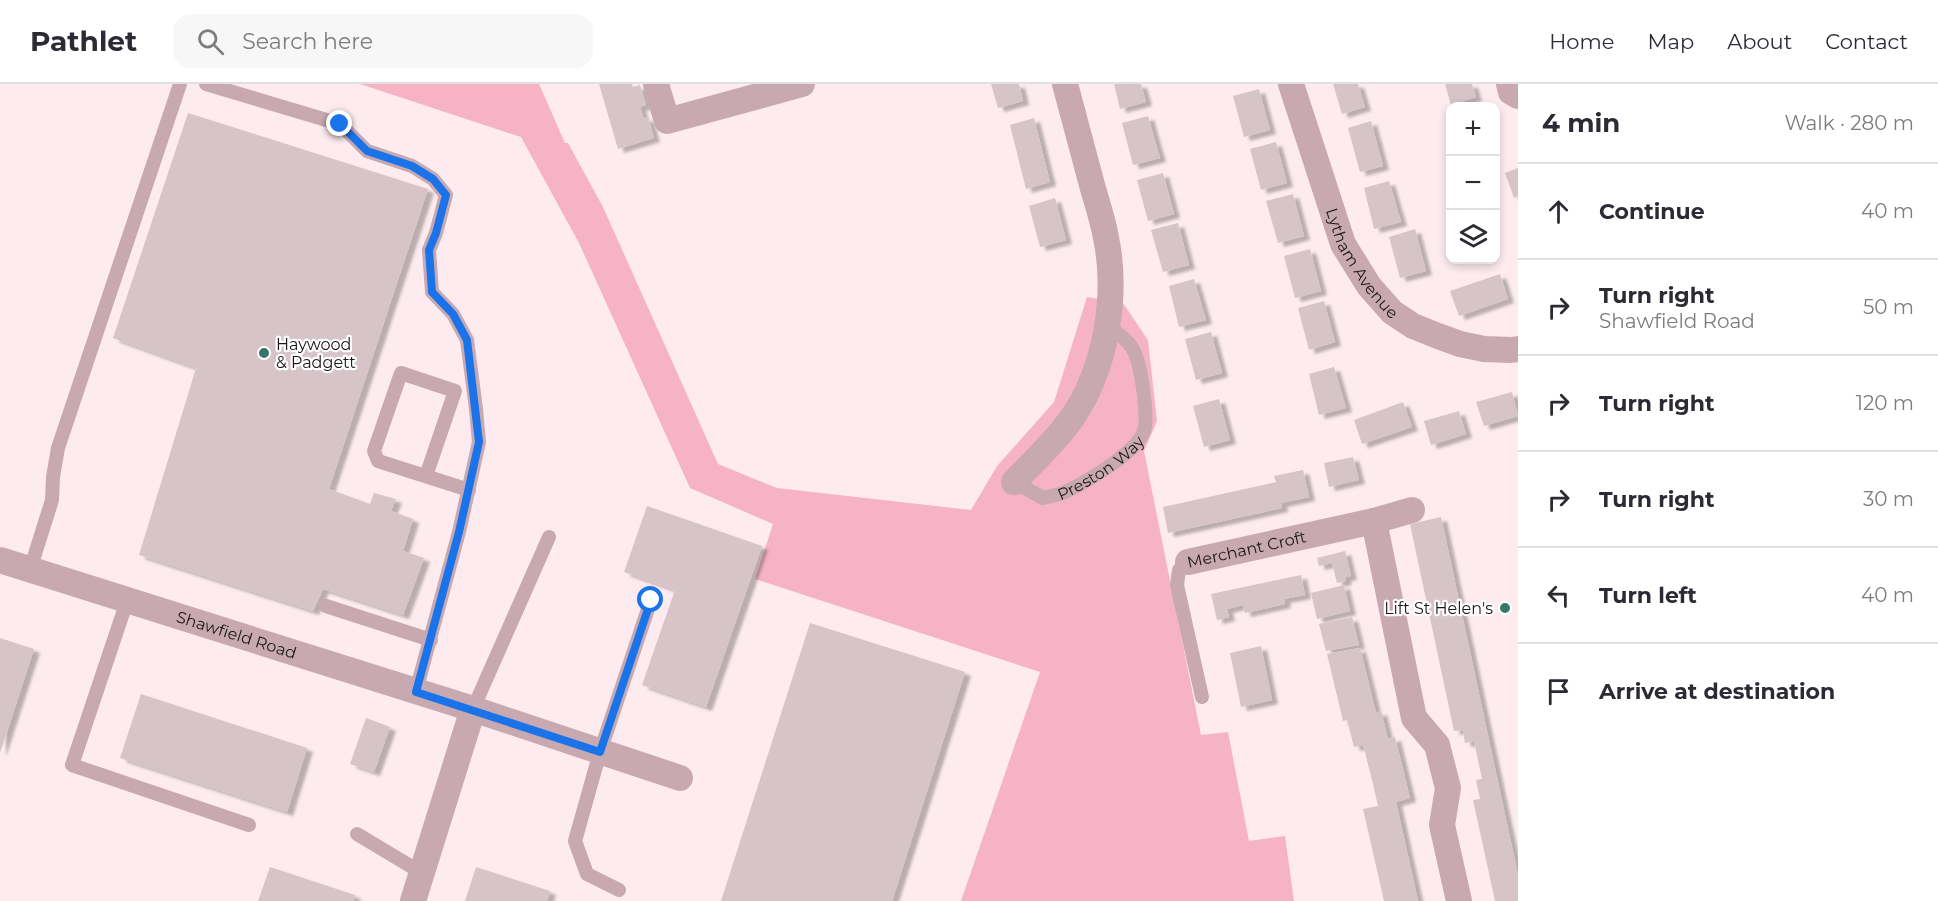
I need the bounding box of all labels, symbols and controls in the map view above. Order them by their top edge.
search box [173,14,593,68]
text: Pathlet [30,24,137,58]
icon: search [194,25,227,58]
text: Search here [242,28,373,55]
text: Home [1549,29,1614,54]
text: Map [1647,29,1694,54]
text: About [1727,29,1792,54]
text: Contact [1825,29,1908,54]
map controls [1446,102,1500,264]
button: + [1446,102,1500,156]
text: 4 min [1542,107,1620,139]
route end [326,110,352,136]
text: Walk · 280 m [1784,111,1914,135]
button: − [1446,156,1500,210]
icon: ahead [1542,195,1575,228]
text: Continue [1599,198,1705,225]
text: 40 m [1861,199,1914,223]
street label: Lytham Avenue [1322,205,1401,323]
button: layers [1446,210,1500,264]
text: Turn right [1599,282,1714,309]
icon: right [1542,291,1575,324]
text: 50 m [1863,295,1914,319]
text: Shawfield Road [1599,309,1755,333]
place label: Haywood & Padgett [276,335,356,372]
marker: Haywood & Padgett [257,346,271,360]
icon: right [1542,387,1575,420]
text: Turn right [1599,390,1714,417]
text: 120 m [1856,391,1914,415]
street label: Preston Way [1055,432,1148,504]
icon: right [1542,483,1575,516]
text: Turn right [1599,486,1714,513]
text: 30 m [1863,487,1914,511]
street label: Merchant Croft [1185,527,1308,571]
icon: left [1542,579,1575,612]
text: Turn left [1599,582,1697,609]
text: 40 m [1861,583,1914,607]
route start [637,586,663,612]
place label: Lift St Helen's [1384,599,1493,618]
marker: Lift St Helen's [1498,601,1512,615]
street label: Shawfield Road [174,607,299,662]
icon: arrive [1542,675,1575,708]
text: Arrive at destination [1599,678,1835,705]

